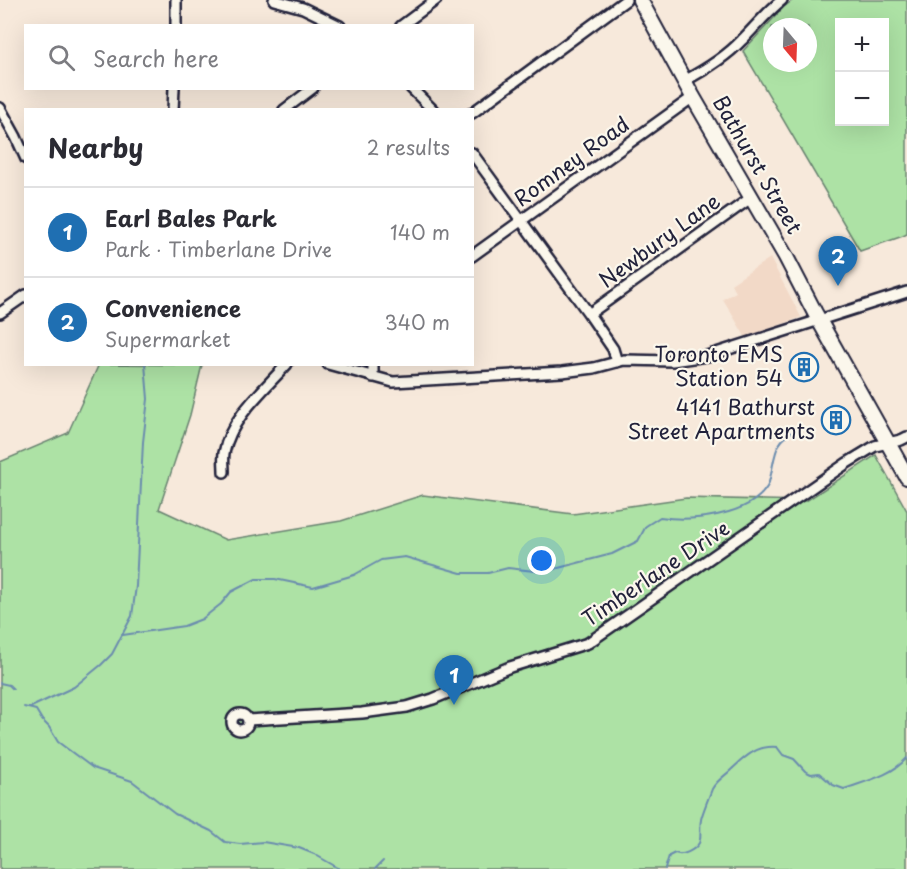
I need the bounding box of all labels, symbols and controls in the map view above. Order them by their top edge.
north arrow [763,18,817,72]
map controls [835,18,889,126]
button: + [835,18,889,72]
search box [24,24,474,90]
icon: search [45,41,78,74]
text: Search here [93,41,219,74]
button: − [835,72,889,126]
street label: Bathurst Street [706,89,811,239]
street label: Romney Road [506,107,635,213]
text: Nearby [48,128,143,167]
text: 2 results [367,132,450,162]
street label: Newbury Lane [591,184,726,294]
text: Earl Bales Park [105,201,277,234]
text: 1 [63,217,72,247]
text: 140 m [390,217,450,247]
text: Park · Timberlane Drive [105,234,332,264]
pin: 2 [818,236,858,286]
text: Convenience [105,291,241,324]
text: 2 [60,307,75,337]
text: 340 m [385,307,450,337]
text: Supermarket [105,324,231,354]
place label: Toronto EMS Station 54 [654,337,783,393]
building icon: Toronto EMS Station 54 [788,351,820,383]
place label: 4141 Bathurst Street Apartments [627,390,815,446]
building icon: 4141 Bathurst Street Apartments [820,404,852,436]
street label: Timberlane Drive [575,511,735,634]
your location [527,546,556,575]
pin: 1 [434,656,474,705]

